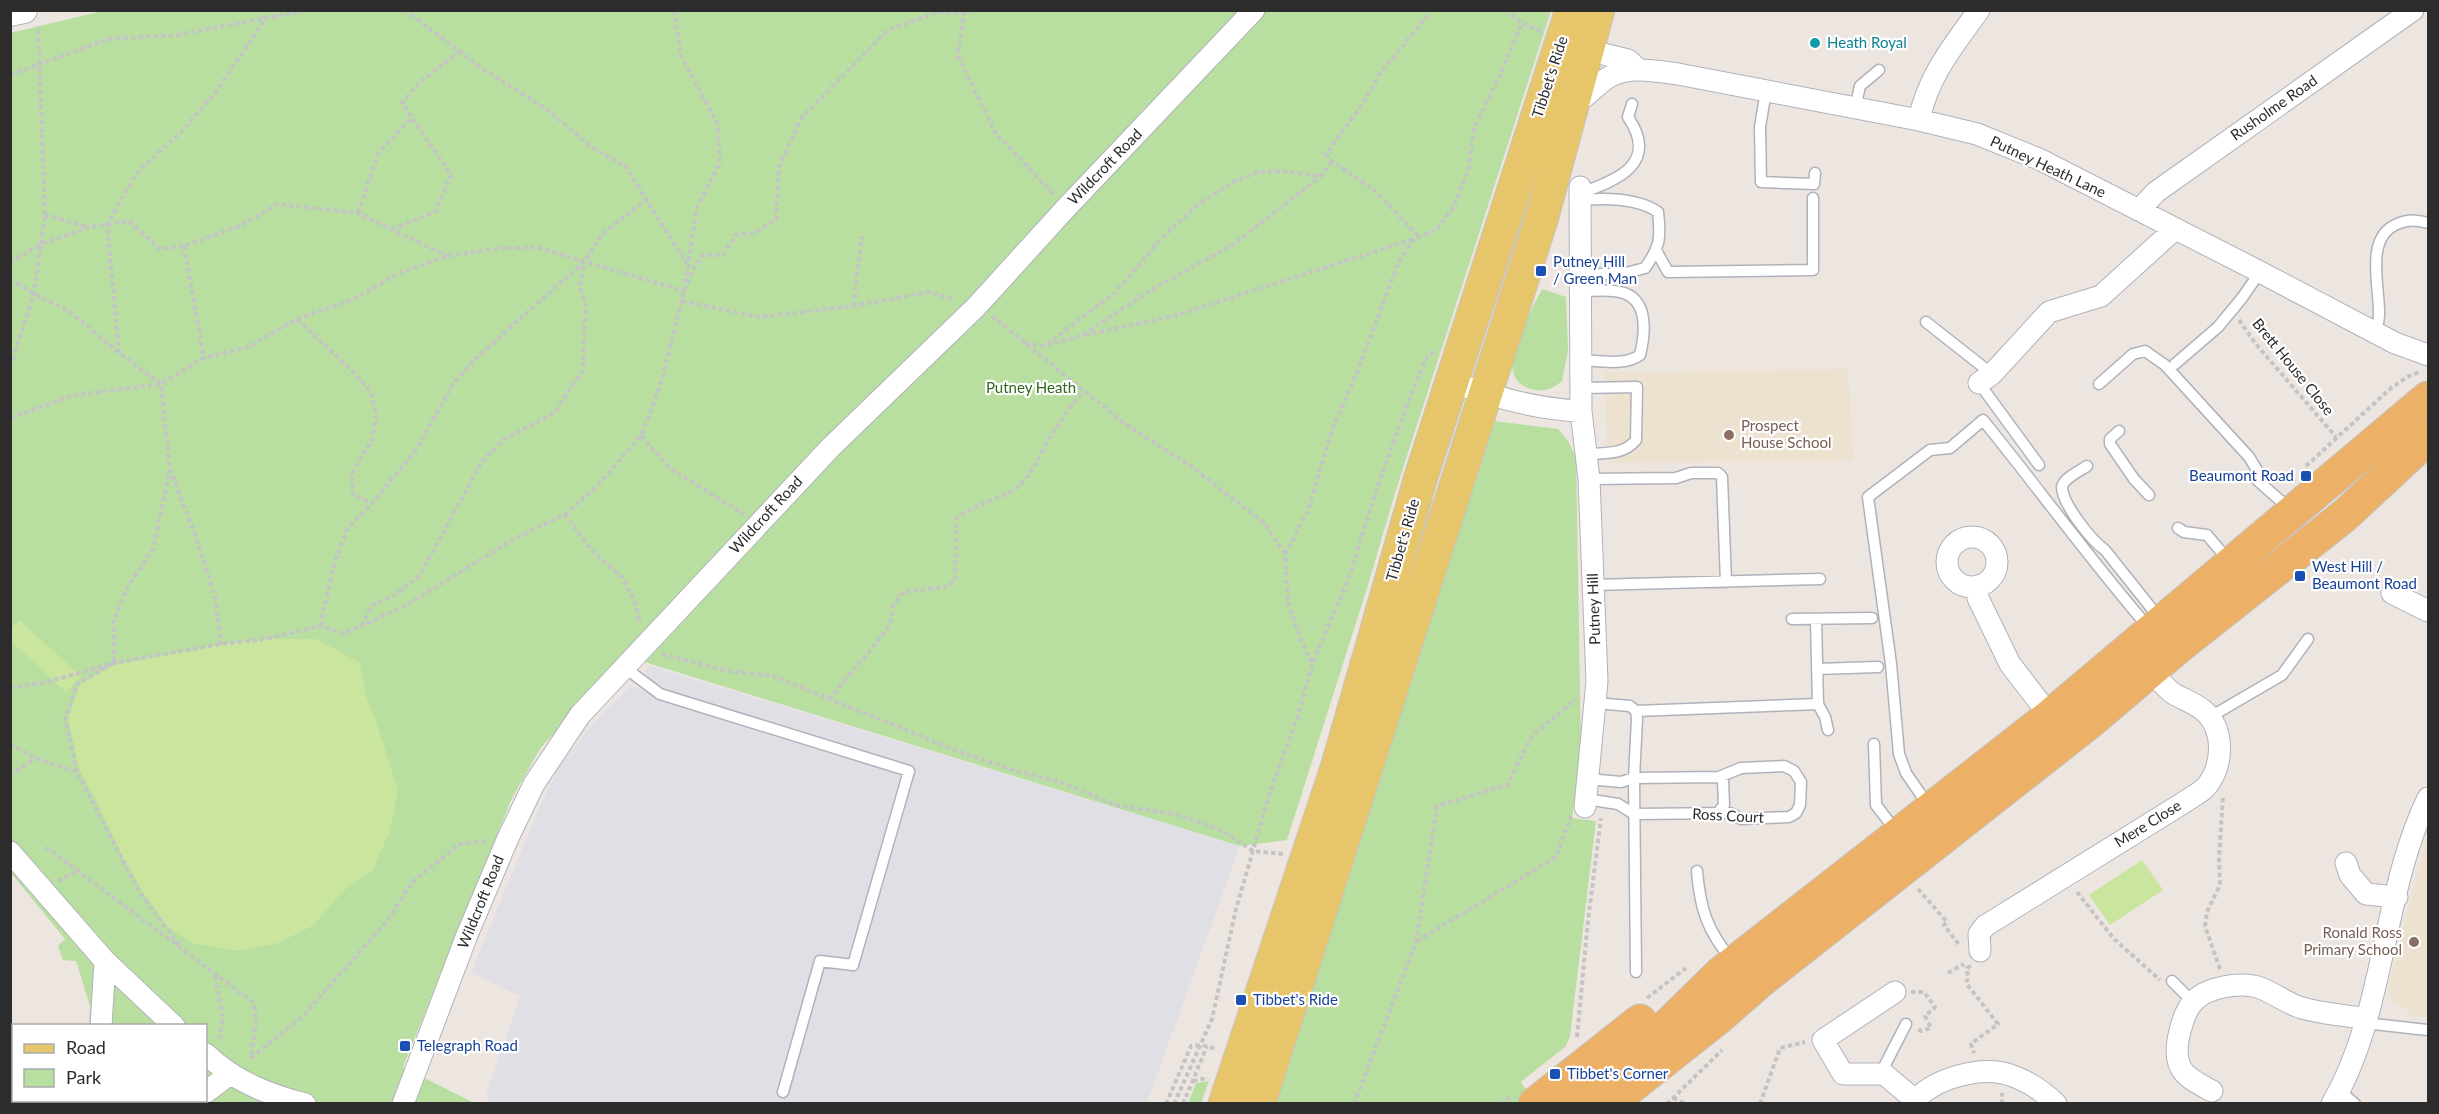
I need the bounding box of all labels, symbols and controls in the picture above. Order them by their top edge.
street label: Tibbet's Ride [1527,33,1571,120]
place label: Heath Royal [1827,33,1907,51]
marker: Heath Royal [1808,36,1822,50]
street label: Rusholme Road [2227,71,2320,144]
street label: Wildcroft Road [1063,124,1145,208]
street label: Putney Heath Lane [1988,131,2109,201]
place label: Putney Hill / Green Man [1553,252,1637,287]
marker: Putney Hill / Green Man [1534,264,1548,278]
street label: Brett House Close [2249,314,2338,419]
park label: Putney Heath [986,378,1076,396]
place label: Prospect House School [1741,416,1832,451]
marker: Prospect House School [1722,428,1736,442]
place label: Beaumont Road [2189,466,2294,484]
marker: Beaumont Road [2299,469,2313,483]
street label: Wildcroft Road [725,472,806,557]
street label: Tibbet's Ride [1382,496,1422,583]
place label: West Hill / Beaumont Road [2312,557,2417,592]
marker: West Hill / Beaumont Road [2293,569,2307,583]
street label: Putney Hill [1583,573,1603,645]
street label: Mere Close [2111,796,2184,851]
street label: Ross Court [1692,804,1765,826]
street label: Wildcroft Road [453,852,507,951]
place label: Ronald Ross Primary School [2303,923,2402,958]
marker: Ronald Ross Primary School [2407,935,2421,949]
place label: Tibbet's Ride [1253,990,1338,1008]
marker: Tibbet's Ride [1234,993,1248,1007]
legend [12,1024,207,1102]
text: Road [66,1036,106,1058]
place label: Telegraph Road [417,1036,518,1054]
marker: Telegraph Road [398,1039,412,1053]
place label: Tibbet's Corner [1567,1064,1669,1082]
text: Park [66,1066,102,1088]
marker: Tibbet's Corner [1548,1067,1562,1081]

